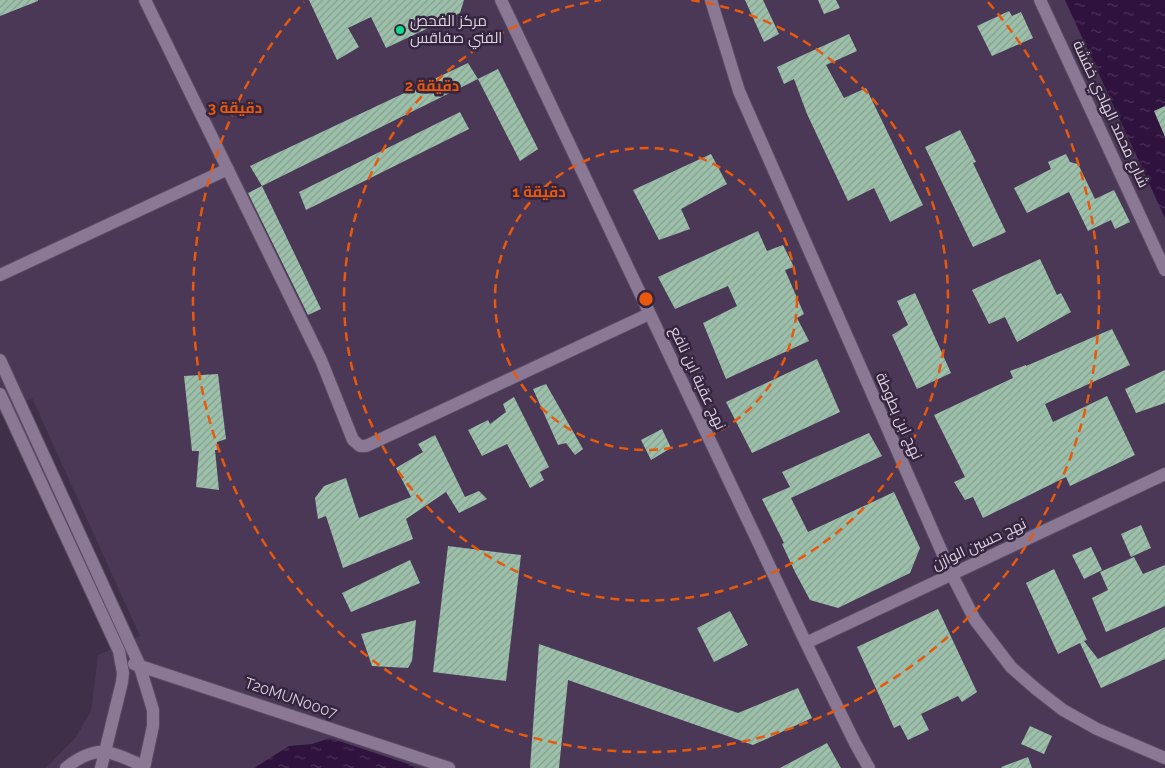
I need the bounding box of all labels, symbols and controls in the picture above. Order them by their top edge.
place label: مركز الفحص الفني صفاقس [410,12,502,50]
marker: مركز الفحص الفني صفاقس [394,24,406,36]
street label: شارع محمد الهادي خفشة [1066,38,1153,192]
text: 2 دقيقة [405,77,459,95]
text: 3 دقيقة [208,99,262,117]
text: 1 دقيقة [512,183,566,201]
centre of rings [637,290,655,308]
street label: نهج عقبة ابن نافع [664,323,730,433]
street label: نهج ابن بطوطة [870,370,926,463]
street label: نهج حسين الوازن [929,514,1030,576]
street label: T20MUN0007 [242,674,340,722]

